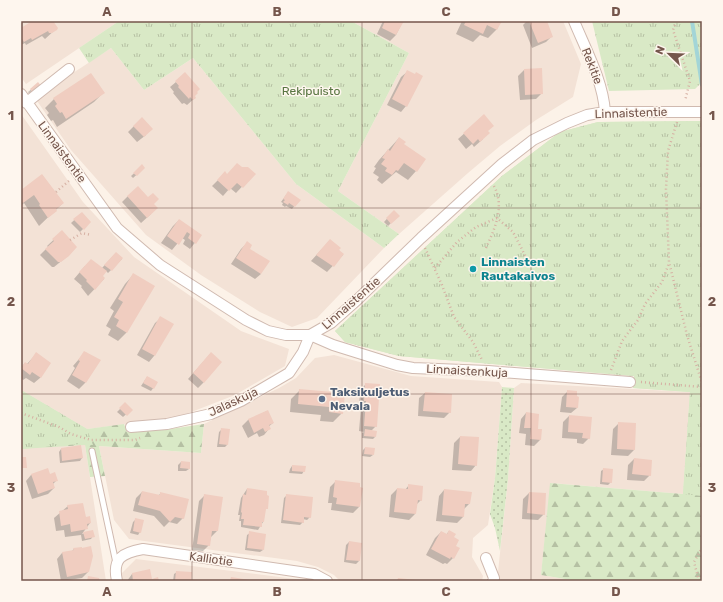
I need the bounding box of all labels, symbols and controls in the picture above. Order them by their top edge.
text: A [102,4,112,19]
text: B [272,4,282,19]
text: C [441,4,451,19]
text: D [611,4,621,19]
north arrow [649,34,689,74]
text: N [653,44,668,56]
street label: Rekitie [579,46,605,86]
park label: Rekipuisto [282,84,340,98]
street label: Linnaistentie [594,105,668,121]
text: 1 [8,108,14,123]
text: 1 [709,108,715,123]
street label: Linnaistentie [35,118,89,186]
place label: Linnaisten Rautakaivos [481,255,555,283]
marker: Linnaisten Rautakaivos [468,264,478,274]
street label: Linnaistentie [319,274,383,332]
text: 2 [7,294,15,309]
text: 2 [708,294,716,309]
street label: Linnaistenkuja [426,362,508,380]
street label: Jalaskuja [206,384,260,420]
place label: Taksikuljetus Nevala [330,385,410,413]
marker: Taksikuljetus Nevala [317,394,327,404]
text: 3 [7,480,16,495]
text: 3 [708,480,717,495]
street label: Kalliotie [188,549,234,569]
text: A [102,584,112,599]
text: B [272,584,282,599]
text: C [441,584,451,599]
text: D [611,584,621,599]

